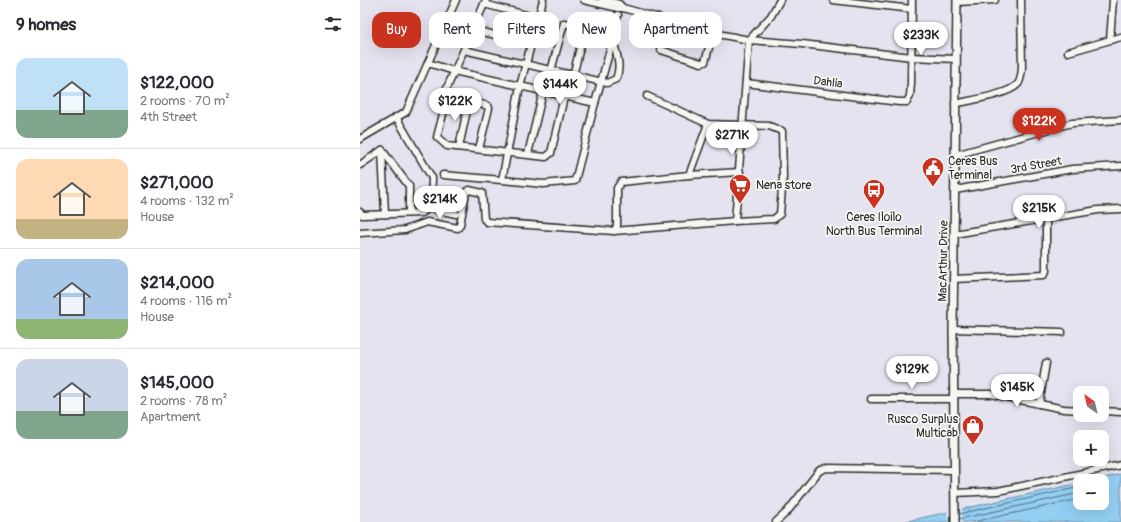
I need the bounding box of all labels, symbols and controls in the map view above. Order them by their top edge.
chip: Buy [372,12,421,48]
chip: Rent [429,12,485,48]
chip: Filters [493,12,559,48]
chip: New [567,12,621,48]
chip: Apartment [629,12,722,48]
icon: filters [322,13,344,35]
text: 9 homes [16,14,76,35]
pin: $233K [893,22,949,56]
text: $233K [903,27,939,43]
pin: $144K [532,71,588,105]
text: $122,000 [140,72,214,93]
street label: Dahlia [812,73,844,92]
icon: home [48,74,96,122]
text: $144K [542,76,578,92]
pin: $122K [427,88,483,122]
text: 2 rooms · 70 m² [140,93,230,109]
text: $122K [438,93,472,109]
pin: $122K [1011,108,1067,142]
text: 4th Street [140,109,197,125]
text: $122K [1022,113,1056,129]
pin: $271K [704,122,760,156]
text: $271K [715,127,749,143]
place label: Ceres Bus Terminal [948,154,998,183]
street label: 3rd Street [1009,154,1063,177]
public building icon: Ceres Bus Terminal [920,155,946,188]
text: $271,000 [140,172,214,193]
supermarket icon: Nena store [727,172,753,205]
icon: home [48,175,96,223]
bus stop icon: Ceres Iloilo North Bus Terminal [861,177,887,210]
place label: Nena store [756,178,811,193]
pin: $214K [412,186,468,220]
text: $214K [423,191,457,207]
text: 4 rooms · 132 m² [140,193,234,209]
pin: $215K [1011,195,1067,229]
text: $215K [1022,200,1056,216]
text: House [140,209,174,225]
place label: Ceres Iloilo North Bus Terminal [826,210,923,239]
street label: MacArthur Drive [935,220,952,302]
text: $214,000 [140,272,214,293]
icon: home [48,275,96,323]
text: 4 rooms · 116 m² [140,293,232,309]
text: House [140,309,174,325]
pin: $129K [884,356,940,390]
text: $129K [895,361,929,377]
text: $145,000 [140,372,214,393]
pin: $145K [989,374,1045,408]
icon: home [48,375,96,423]
text: $145K [1000,379,1034,395]
north arrow [1073,386,1109,422]
map controls [1073,386,1109,510]
text: 2 rooms · 78 m² [140,393,227,409]
text: Apartment [140,409,201,425]
place label: Rusco Surplus Multicab [887,412,959,441]
shop icon: Rusco Surplus Multicab [960,413,986,446]
button: + [1073,430,1109,466]
button: − [1073,474,1109,510]

